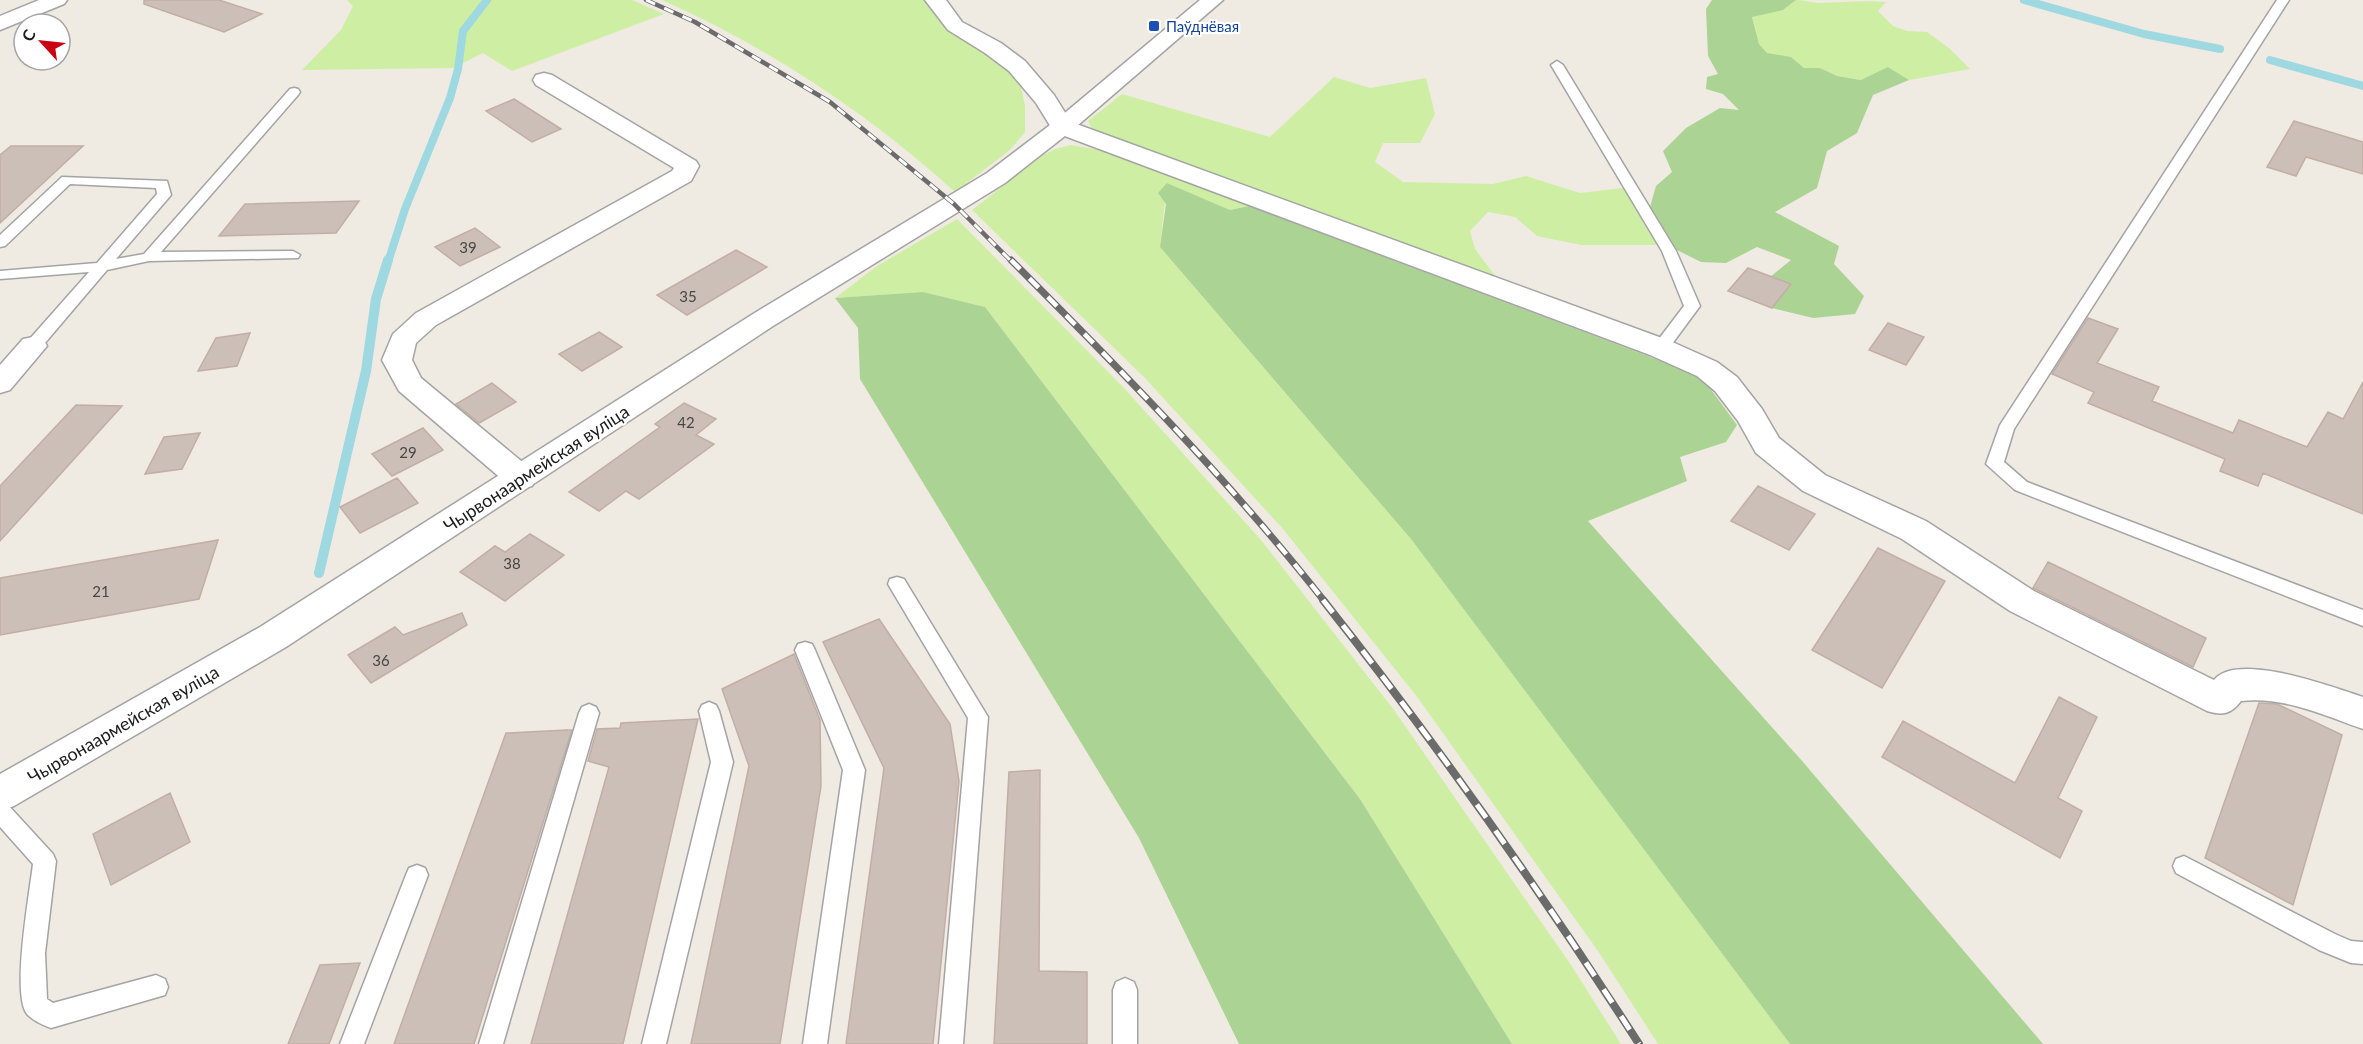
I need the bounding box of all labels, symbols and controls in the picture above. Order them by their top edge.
north arrow [12,12,72,72]
place label: Паўднёвая [1166,17,1239,35]
marker: Паўднёвая [1147,19,1161,33]
text: С [17,26,39,44]
house number: 39 [459,238,477,256]
house number: 35 [679,287,697,305]
street label: Чырвонаармейская вуліца [439,400,633,536]
house number: 42 [677,413,695,431]
house number: 29 [399,443,417,461]
house number: 38 [503,554,521,572]
house number: 21 [92,582,110,600]
house number: 36 [372,651,390,669]
street label: Чырвонаармейская вуліца [24,660,222,788]

